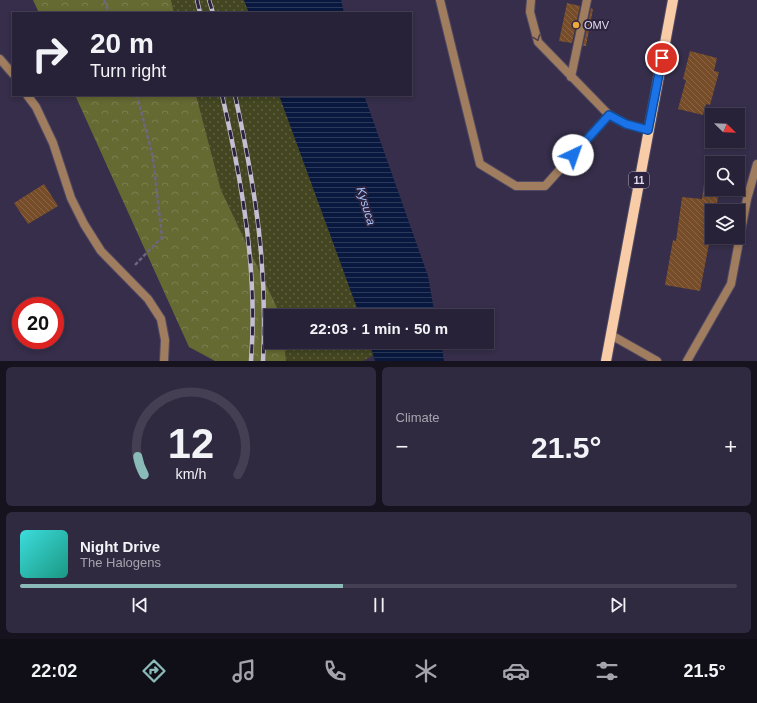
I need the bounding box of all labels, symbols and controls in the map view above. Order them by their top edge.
place label: OMV [584,19,610,31]
marker: OMV [571,20,581,30]
icon: right [24,28,76,80]
text: 20 m [90,28,154,59]
one-way arrow [533,34,541,41]
pin [645,41,679,75]
icon: arrive [651,47,673,69]
text: Turn right [90,61,166,81]
north arrow [705,108,745,148]
map controls [705,108,745,244]
position arrow [552,134,594,176]
button: search [705,156,745,196]
road number: 11 [629,172,649,188]
water label: Kysuca [354,185,379,227]
button: layers [705,204,745,244]
speed limit sign: 20 [12,297,64,349]
text: 22:03 · 1 min · 50 m [310,320,448,337]
text: Climate [396,410,440,425]
text: 12 [168,419,214,466]
text: 21.5° [531,431,601,464]
text: − [396,434,408,459]
text: + [724,434,737,459]
text: km/h [175,465,206,481]
text: Night Drive [80,538,160,555]
text: The Halogens [80,555,161,570]
icon: previous [129,594,151,616]
icon: pause [368,594,390,616]
icon: next [607,594,629,616]
icon: directions [140,657,168,685]
icon: music [230,657,258,685]
icon: phone [321,657,349,685]
icon: climate [412,657,440,685]
icon: car [502,657,530,685]
icon: filters [593,657,621,685]
text: 22:02 [31,661,77,681]
text: 21.5° [683,661,726,681]

